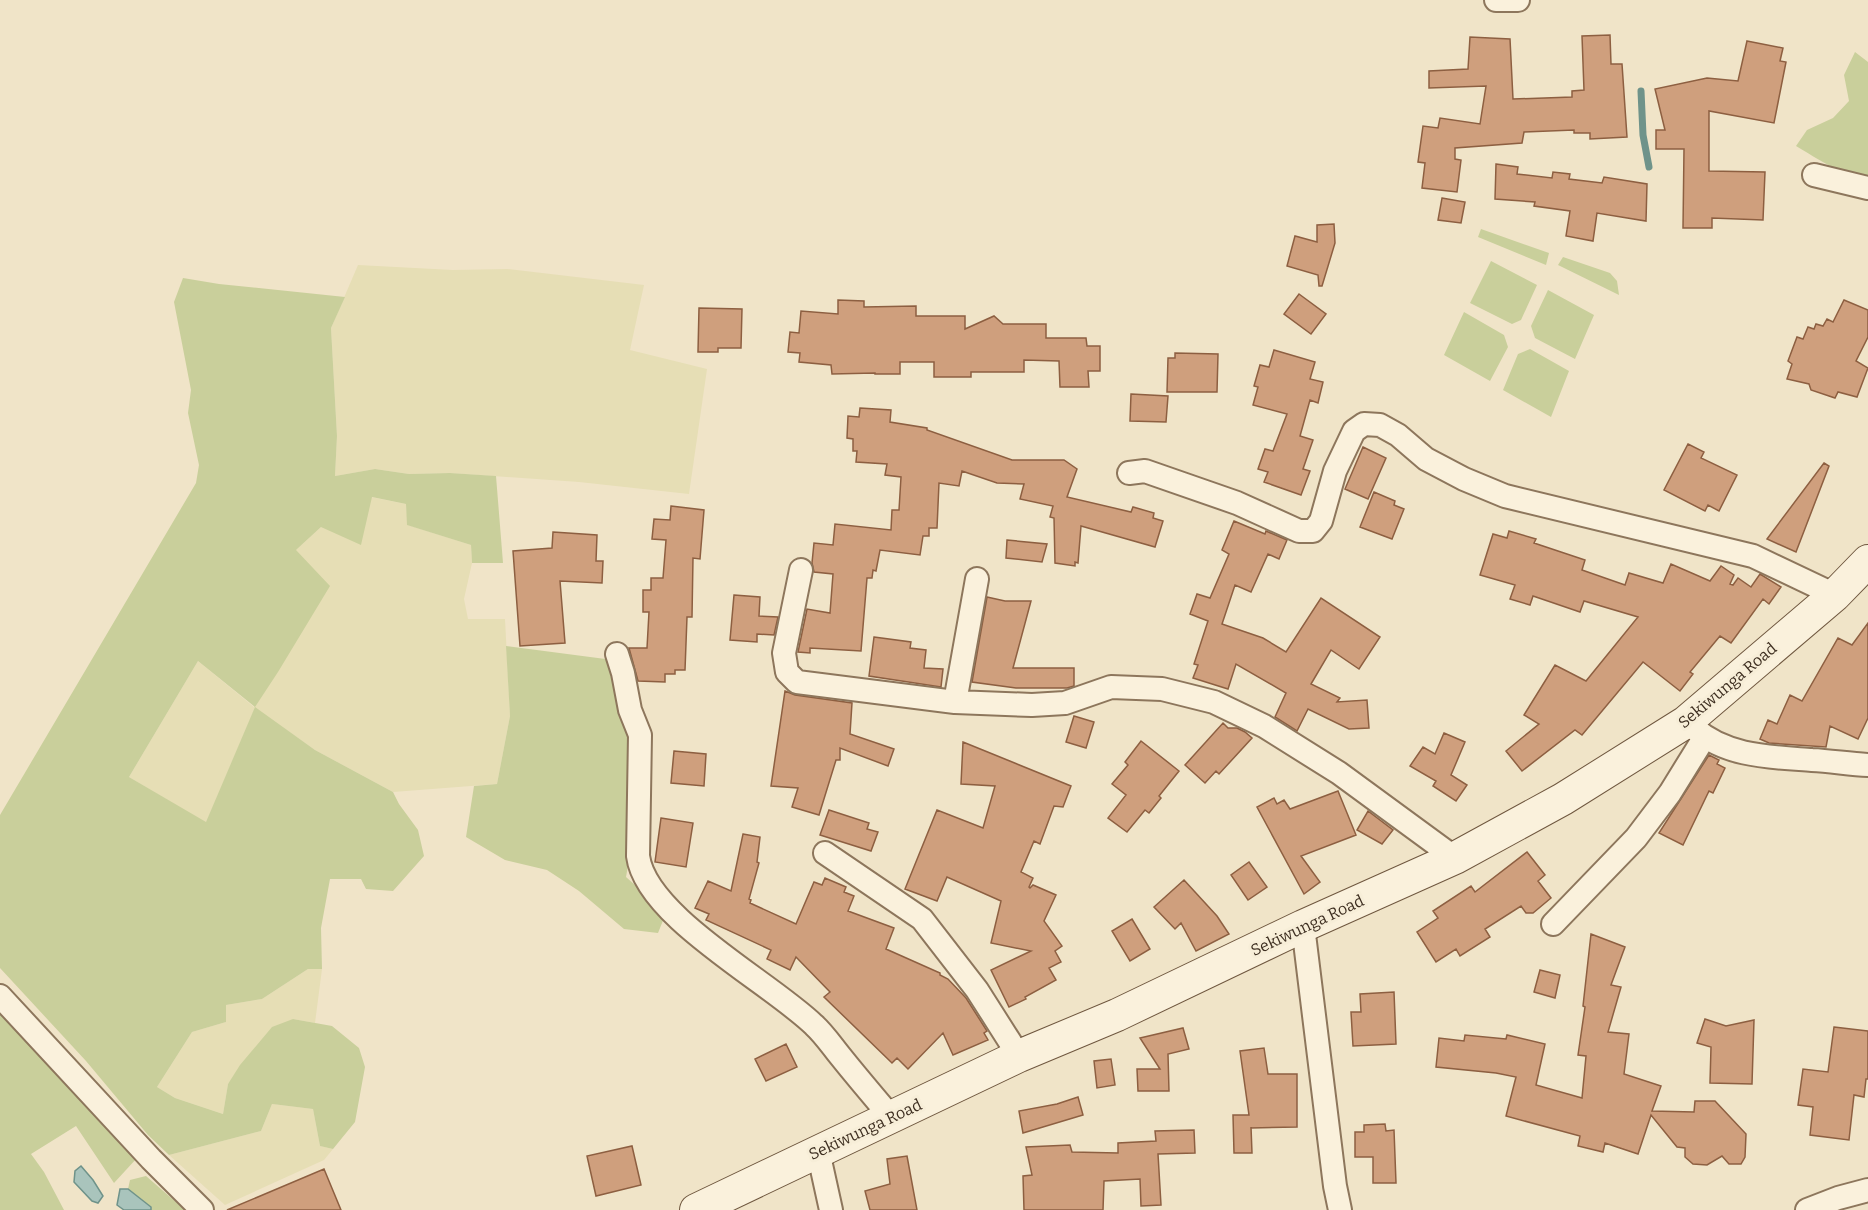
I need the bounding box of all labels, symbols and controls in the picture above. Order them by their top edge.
street label: Sekiwunga Road [1674,638,1781,732]
street label: Sekiwunga Road [1248,891,1367,960]
street label: Sekiwunga Road [806,1095,925,1164]

